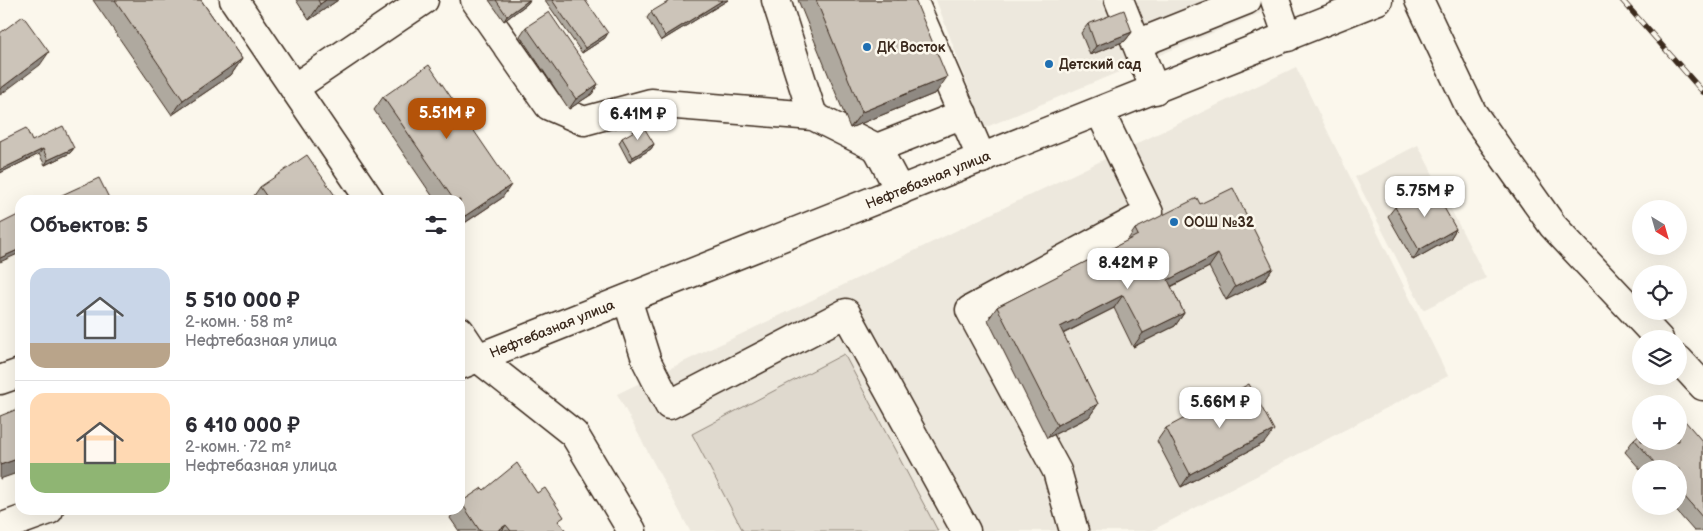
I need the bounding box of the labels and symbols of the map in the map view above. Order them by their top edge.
place label: ДК Восток [877,39,946,56]
marker: ДК Восток [861,41,873,53]
place label: Детский сад [1059,56,1142,73]
marker: Детский сад [1043,58,1055,70]
pin: 5.51M ₽ [401,98,493,140]
pin: 6.41M ₽ [592,98,684,141]
street label: Нефтебазная улица [863,147,994,213]
pin: 5.75M ₽ [1379,176,1471,218]
north arrow [1632,200,1688,255]
place label: ООШ №32 [1184,214,1255,231]
marker: ООШ №32 [1168,216,1180,228]
pin: 8.42M ₽ [1082,248,1174,290]
street label: Нефтебазная улица [487,296,618,362]
pin: 5.66M ₽ [1174,386,1266,429]

